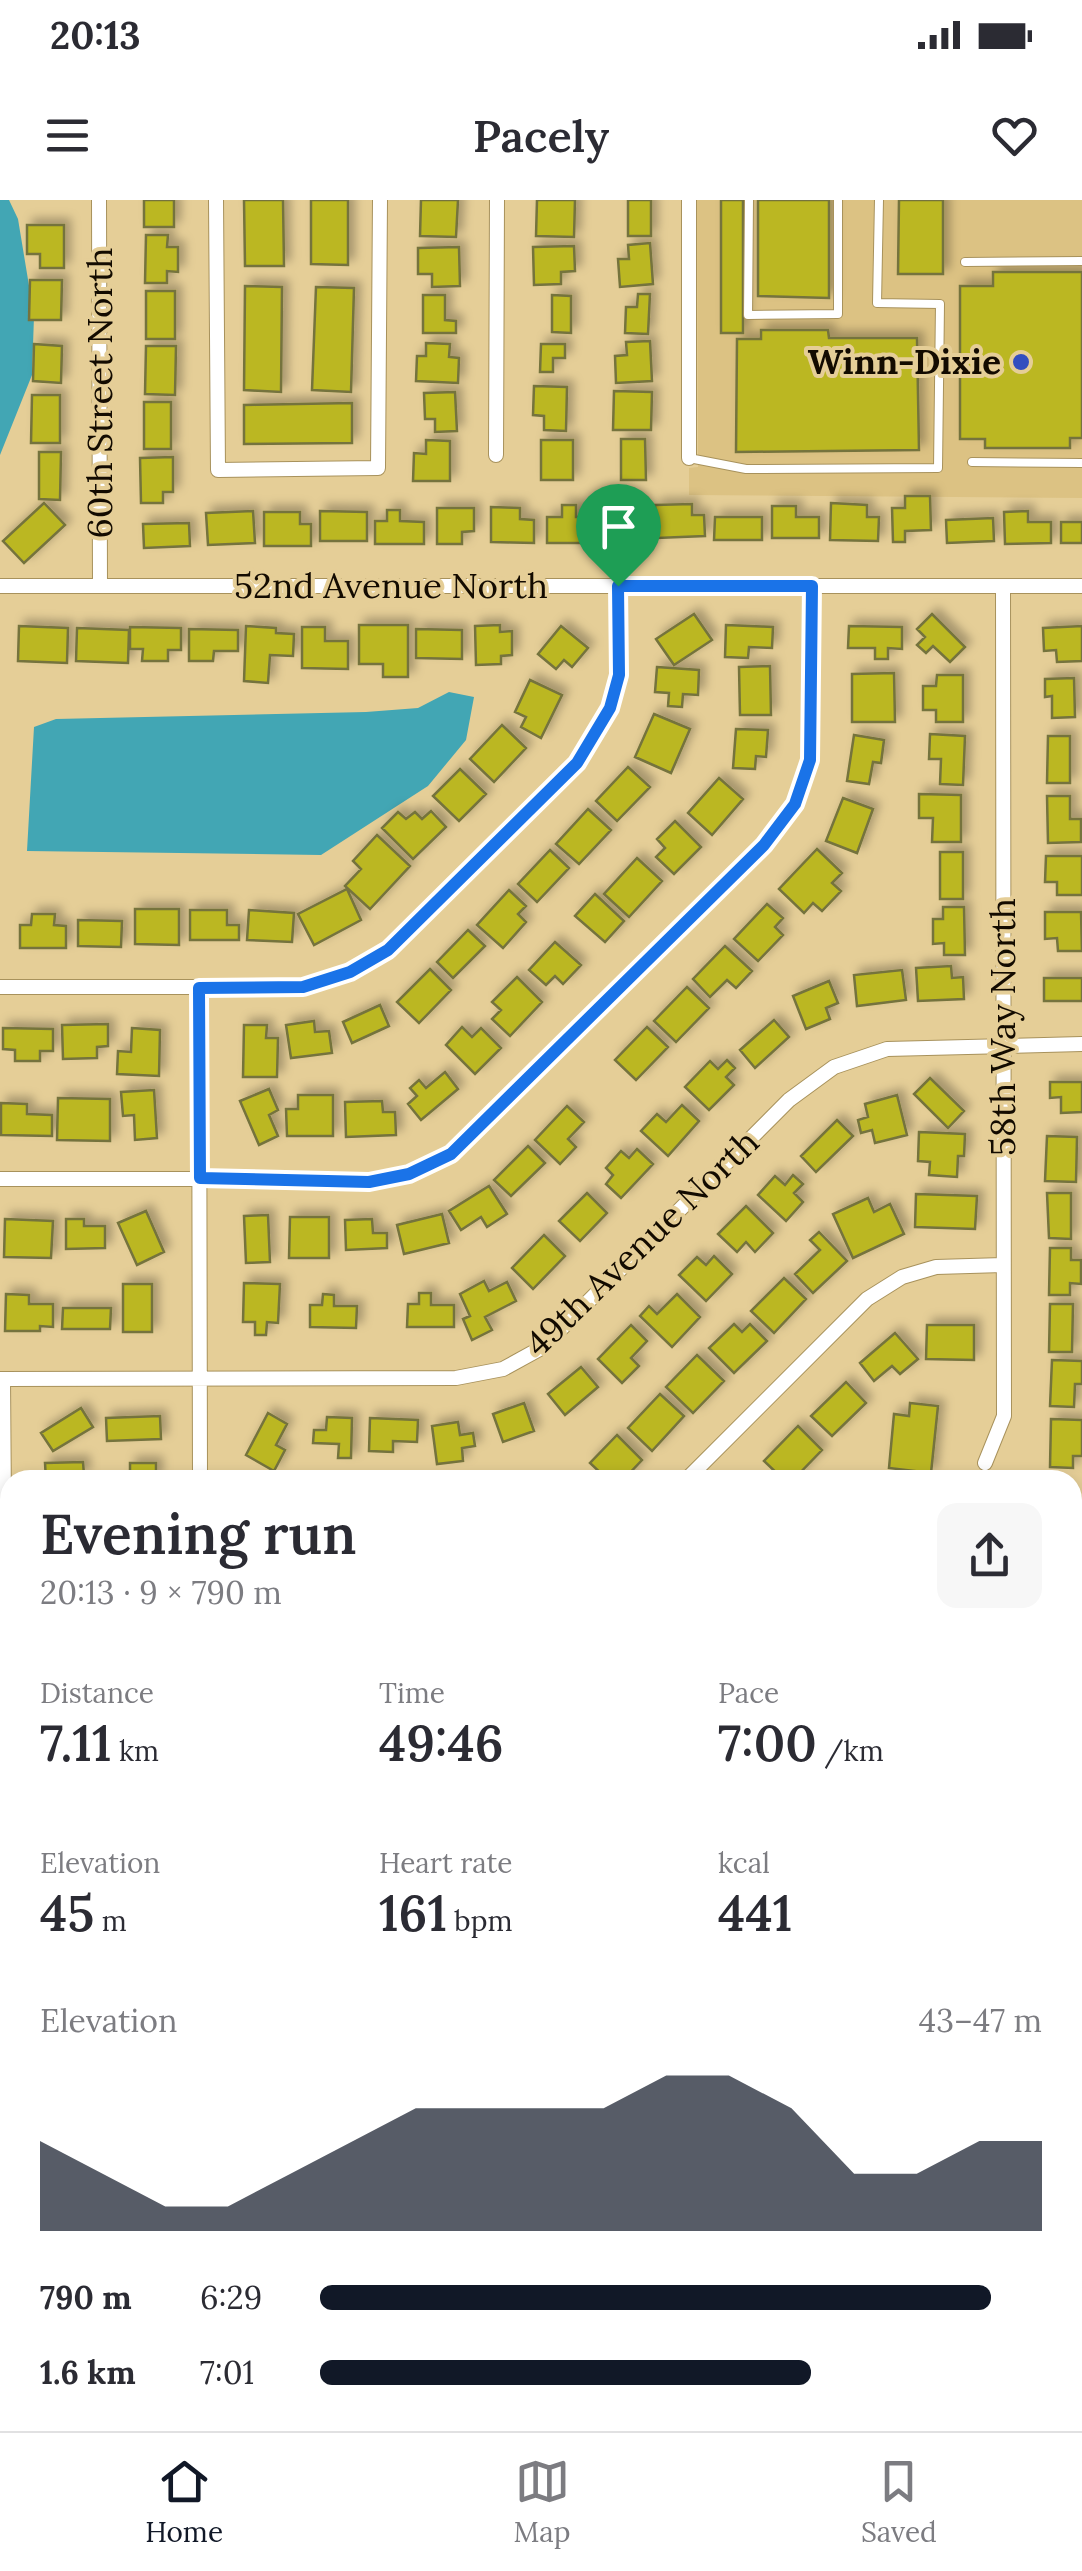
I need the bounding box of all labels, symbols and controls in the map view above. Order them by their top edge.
text: 20:13 [50,11,141,59]
text: Pacely [473,107,609,164]
icon: menu [40,108,95,163]
icon: heart [987,108,1042,163]
street label: 60th Street North [77,248,122,538]
place label: Winn-Dixie [808,339,1001,384]
marker: Winn-Dixie [1010,351,1032,373]
pin [576,484,661,587]
icon: arrive [591,499,646,554]
street label: 52nd Avenue North [234,563,548,608]
street label: 58th Way North [980,898,1025,1156]
street label: 49th Avenue North [515,1120,768,1366]
text: Evening run [40,1499,357,1569]
button: share [937,1503,1042,1608]
text: 20:13 · 9 × 790 m [40,1572,282,1613]
text: Distance [40,1675,154,1711]
text: Time [379,1675,445,1711]
text: Pace [718,1675,779,1711]
text: 7.11 [40,1711,112,1775]
text: 49:46 [379,1711,504,1775]
text: 7:00 [718,1711,817,1775]
text: km [112,1733,159,1769]
text: /km [817,1733,884,1769]
text: Elevation [40,1845,160,1881]
text: Heart rate [379,1845,513,1881]
text: kcal [718,1845,770,1881]
text: 45 [40,1881,94,1945]
text: 161 [379,1881,447,1945]
text: 441 [718,1881,792,1945]
text: m [94,1903,127,1939]
text: bpm [447,1903,512,1939]
text: Elevation [40,2000,177,2041]
text: 43–47 m [919,2000,1042,2041]
text: 790 m [40,2277,132,2318]
text: 6:29 [200,2277,262,2318]
text: 1.6 km [40,2352,136,2393]
text: 7:01 [200,2352,254,2393]
tab: Home [145,2454,223,2550]
tab: Map [514,2454,570,2550]
tab: Saved [861,2454,937,2550]

